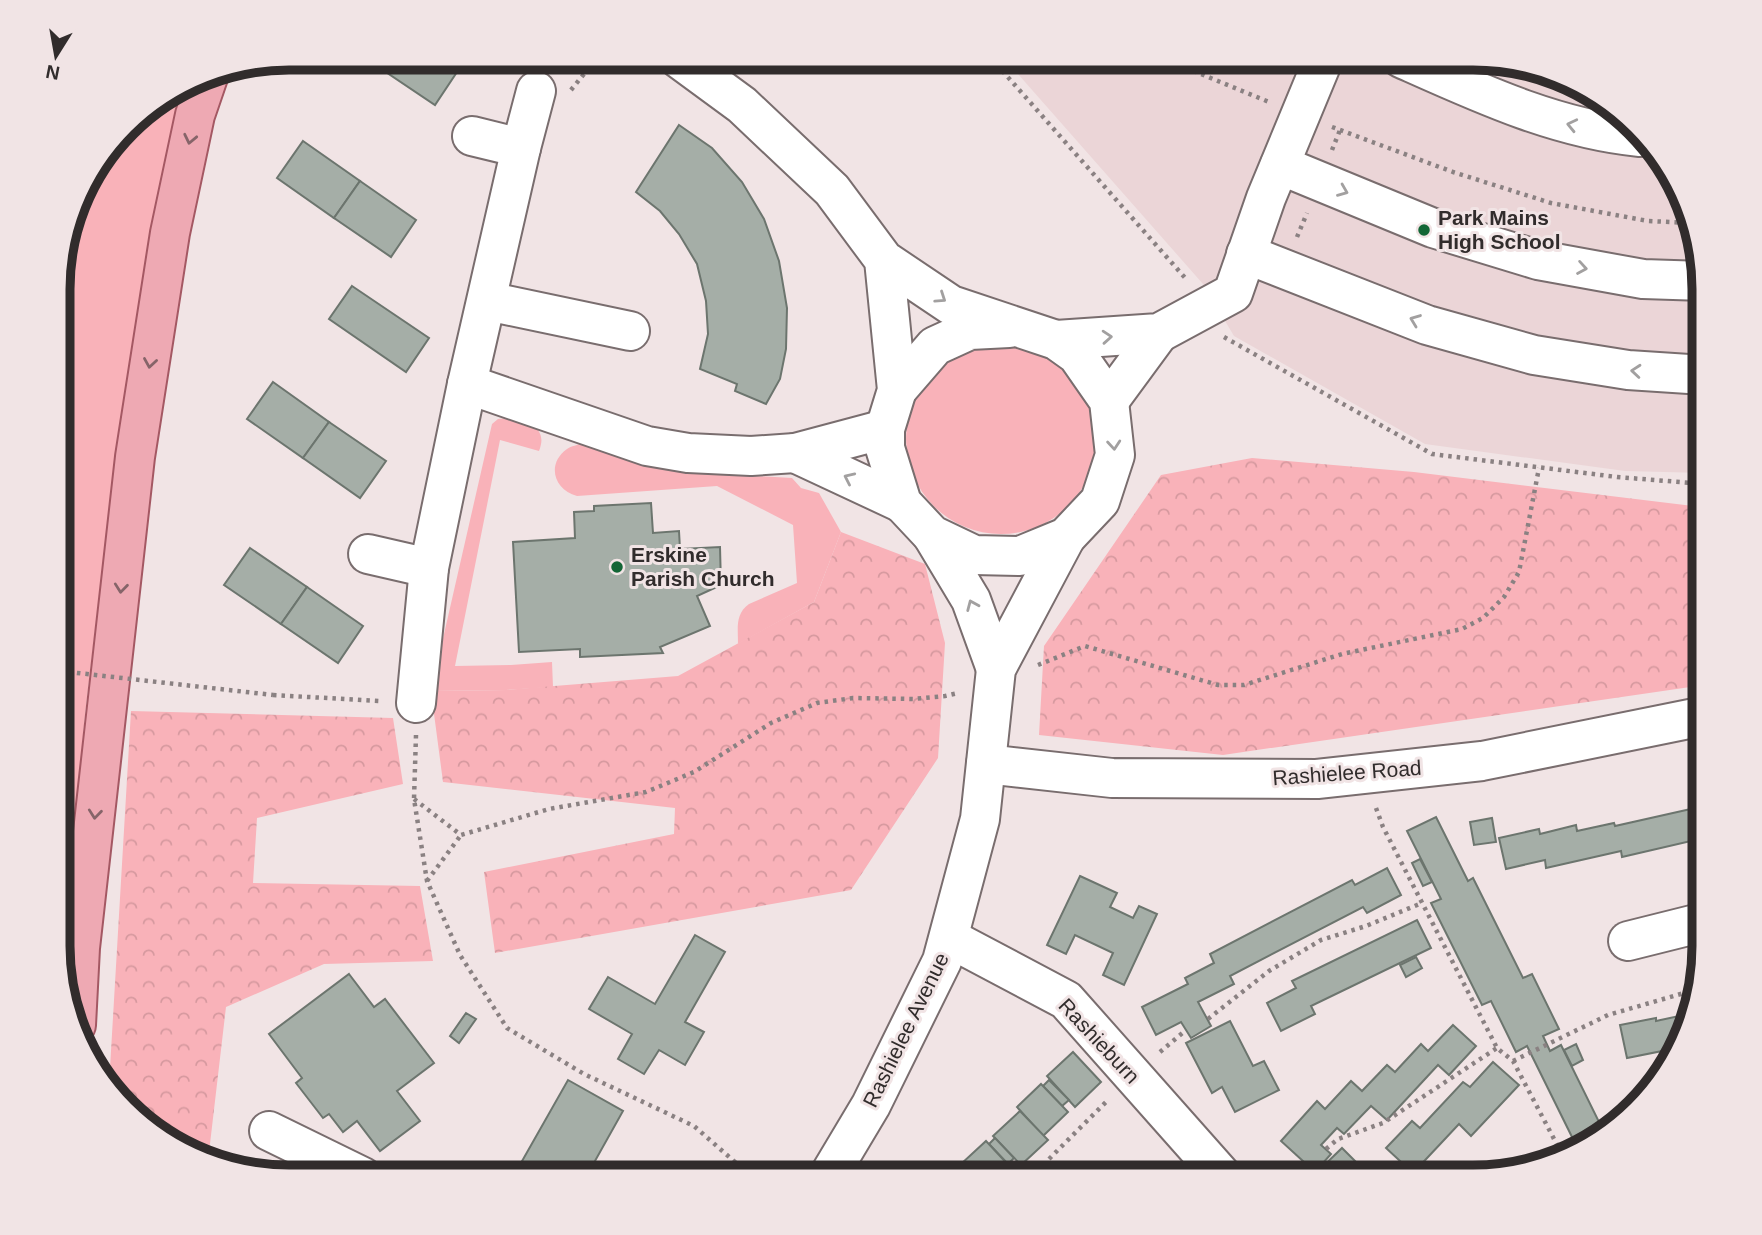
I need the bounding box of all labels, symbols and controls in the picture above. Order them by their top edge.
north arrow [21,21,91,91]
text: N [44,61,62,84]
one-way arrow [1566,119,1578,133]
one-way arrow [183,133,198,145]
one-way arrow [1336,182,1348,196]
place label: Park Mains High School [1438,206,1561,253]
marker: Park Mains High School [1416,222,1432,238]
one-way arrow [1576,260,1588,275]
one-way arrow [933,290,946,302]
one-way arrow [1409,314,1421,328]
one-way arrow [1102,329,1113,344]
one-way arrow [143,357,158,369]
one-way arrow [1630,364,1641,379]
one-way arrow [1106,440,1121,451]
one-way arrow [844,472,856,486]
place label: Erskine Parish Church [631,543,775,590]
marker: Erskine Parish Church [609,559,625,575]
one-way arrow [113,582,128,594]
one-way arrow [967,600,981,612]
street label: Rashielee Road [1272,756,1422,789]
one-way arrow [88,809,103,820]
street label: Rashielee Avenue [858,949,953,1111]
street label: Rashieburn [1054,994,1144,1088]

